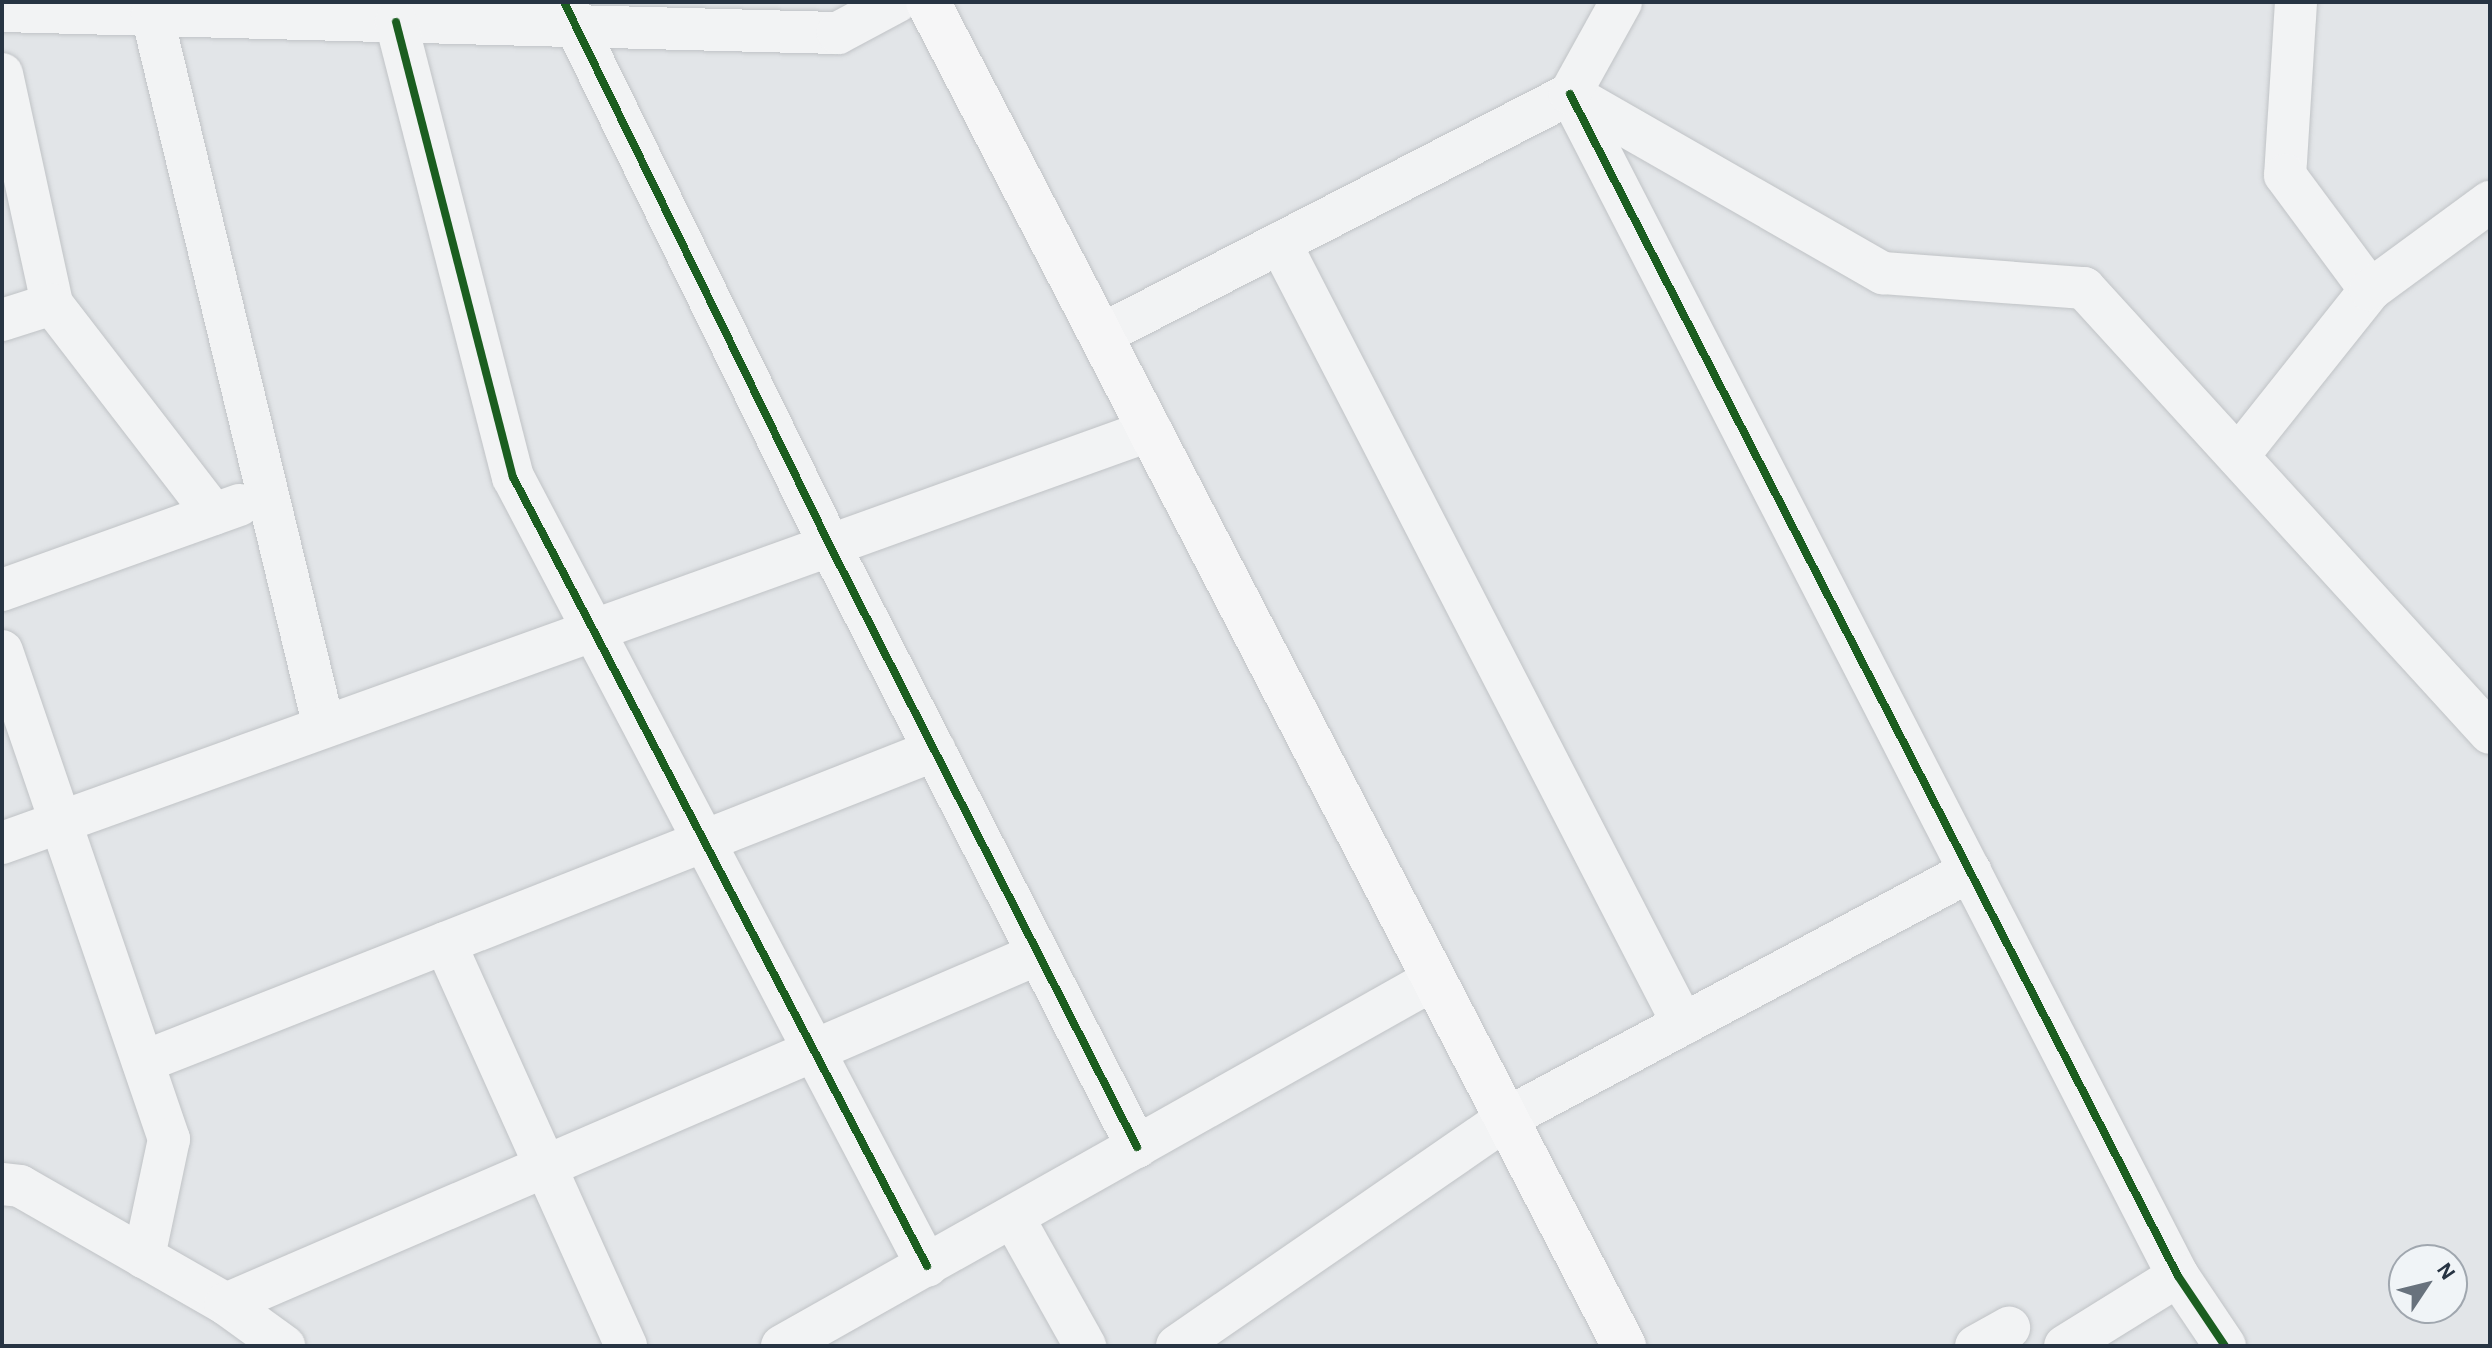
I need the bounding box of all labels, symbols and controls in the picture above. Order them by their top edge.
north arrow [2388,1244,2468,1324]
text: N [2433,1259,2459,1284]

